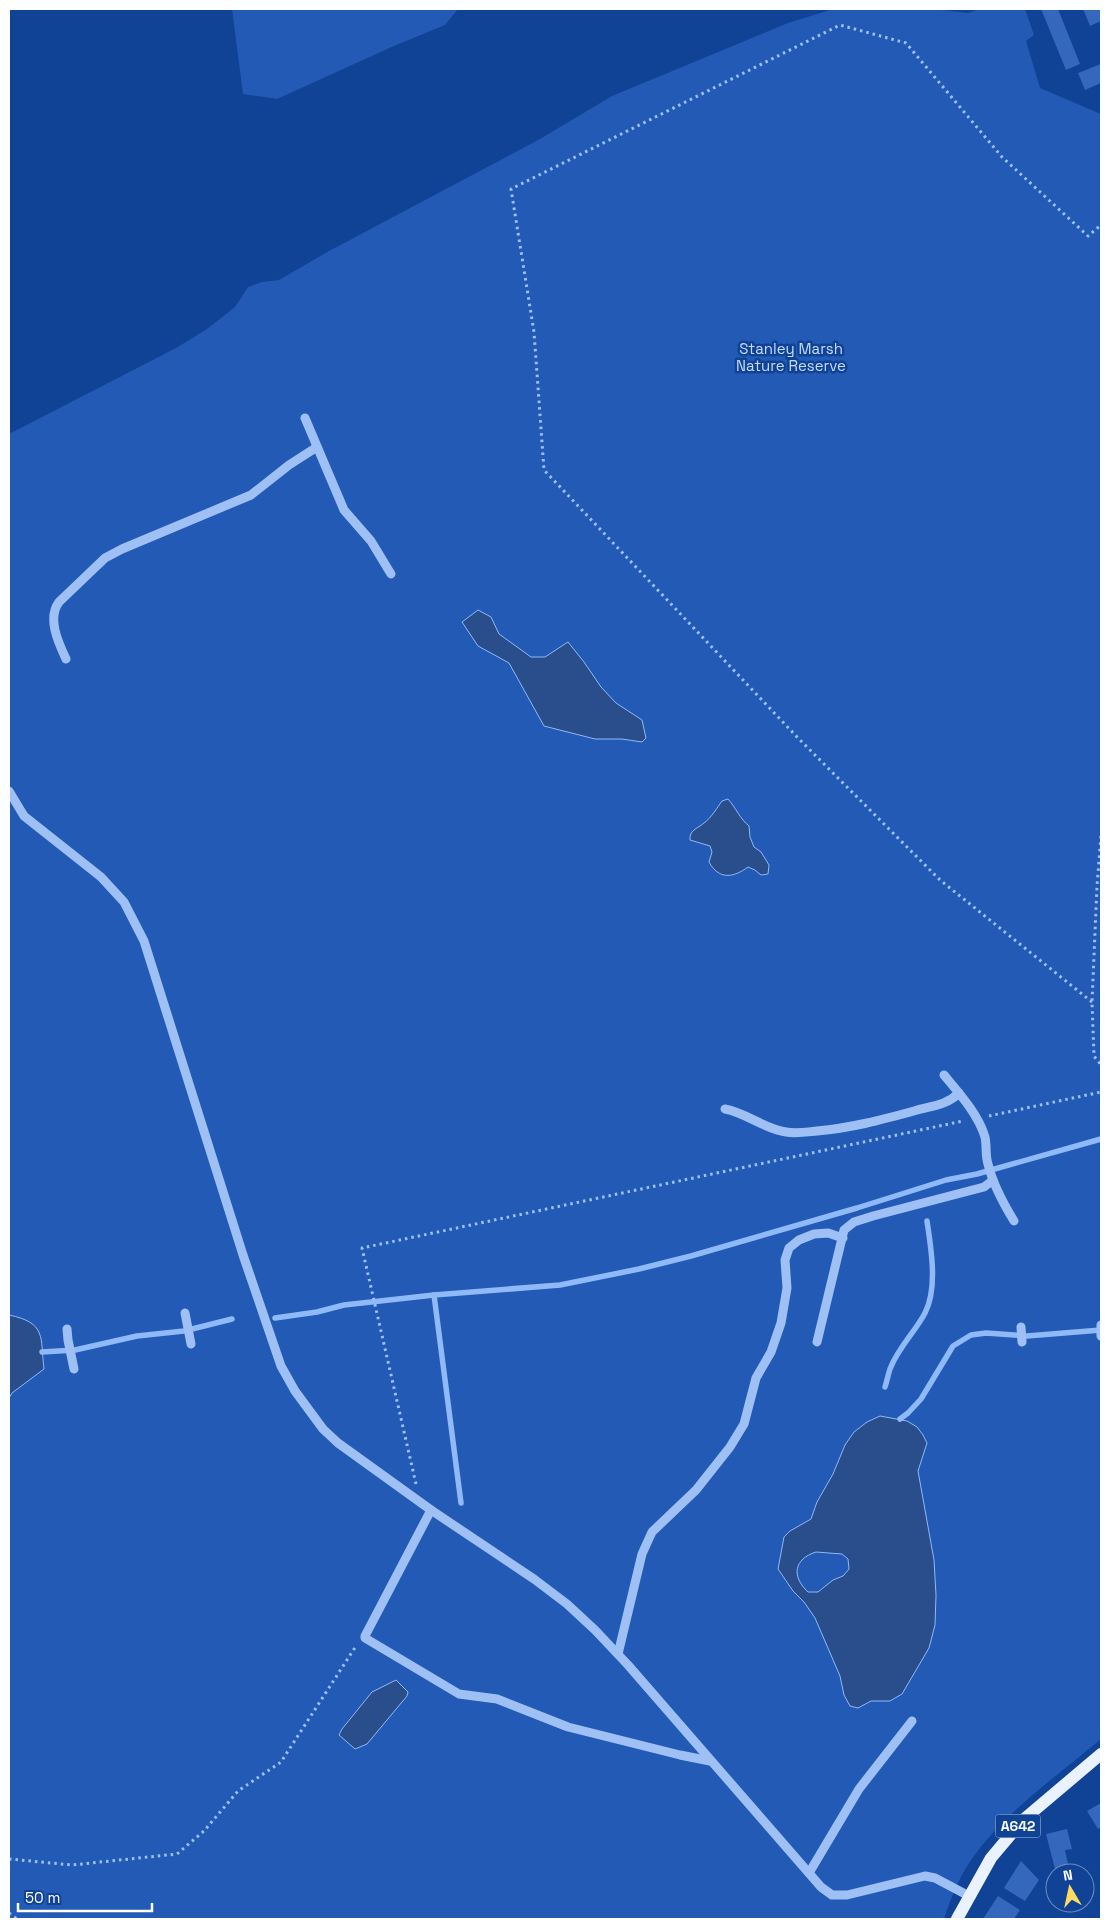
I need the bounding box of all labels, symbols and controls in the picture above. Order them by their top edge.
park label: Stanley Marsh Nature Reserve [736,339,846,375]
road number: A642 [996,1814,1040,1838]
north arrow [1045,1863,1095,1913]
text: N [1062,1866,1074,1885]
scale bar [18,1880,151,1912]
text: 50 m [25,1888,60,1907]

